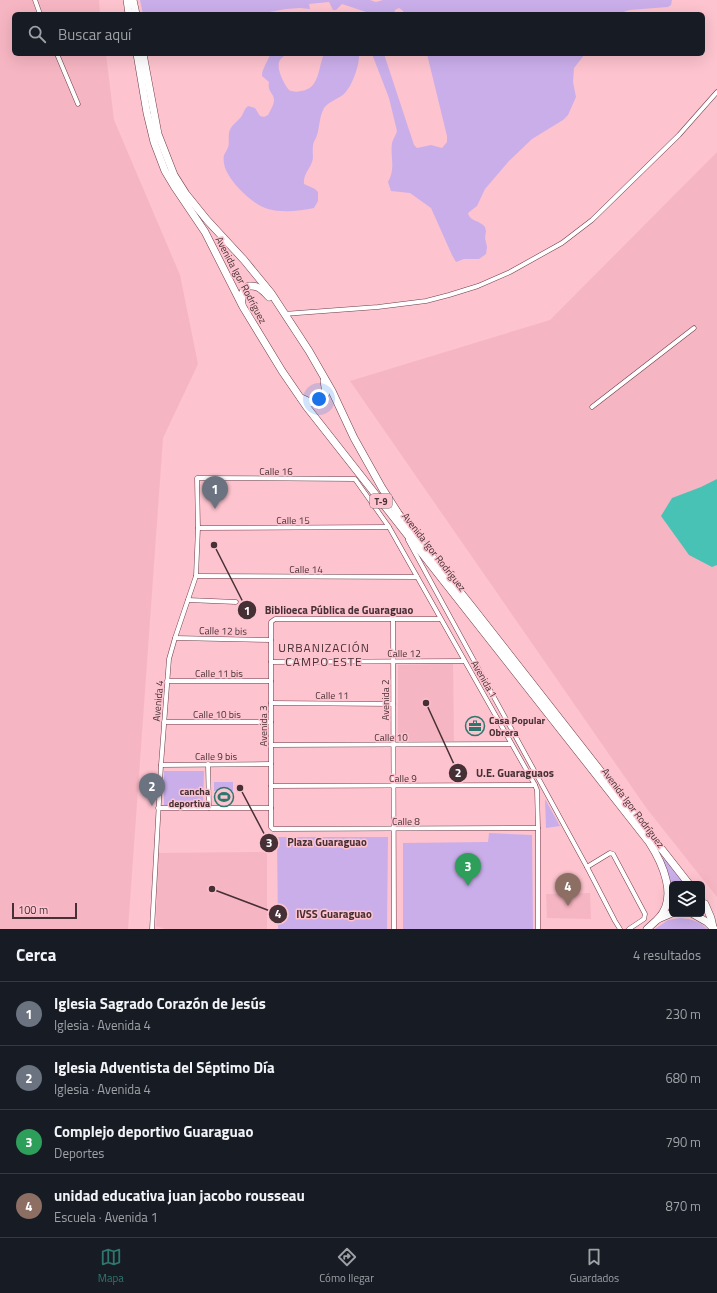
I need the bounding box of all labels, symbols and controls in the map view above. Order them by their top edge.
search box [12,12,705,56]
icon: search [26,23,48,45]
text: Buscar aquí [58,23,131,46]
street label: Avenida Igor Rodríguez [212,234,270,326]
your location [309,389,329,409]
street label: Calle 16 [259,464,293,479]
pin: 1 [202,476,228,509]
road number: T-9 [370,494,392,508]
street label: Avenida Igor Rodríguez [398,509,470,595]
street label: Calle 15 [276,513,310,528]
street label: Calle 14 [289,562,323,577]
callout: Biblioeca Pública de Guaraguao [237,599,422,622]
text: 1 [244,601,250,620]
text: Biblioeca Pública de Guaraguao [265,602,413,618]
street label: Calle 12 bis [199,623,247,639]
district label: URBANIZACIÓN CAMPO ESTE [278,638,370,671]
street label: Calle 12 [387,646,421,661]
street label: Avenida 1 [467,657,501,701]
street label: Calle 11 bis [195,666,243,681]
street label: Avenida 4 [149,679,167,722]
street label: Avenida 2 [378,679,393,721]
street label: Calle 11 [315,688,349,703]
street label: Avenida 3 [256,705,271,747]
street label: Calle 10 bis [193,707,241,722]
place label: Casa Popular Obrera [489,713,546,740]
office icon: Casa Popular Obrera [464,715,486,737]
street label: Calle 10 [374,730,408,745]
street label: Calle 9 bis [195,749,237,764]
callout: U.E. Guaraguaos [448,762,562,785]
text: 2 [455,763,461,782]
text: U.E. Guaraguaos [476,765,554,781]
street label: Avenida Igor Rodríguez [598,765,668,851]
street label: Calle 9 [389,771,417,786]
pin: 2 [139,773,165,806]
place label: cancha deportiva [169,784,210,811]
sports icon: cancha deportiva [213,786,235,808]
street label: Calle 8 [392,814,420,829]
callout: Plaza Guaraguao [259,831,374,854]
text: 3 [266,833,272,852]
text: Plaza Guaraguao [287,834,367,850]
pin: 3 [455,853,481,886]
pin: 4 [555,873,581,906]
map controls [669,881,705,917]
button: layers [669,881,705,917]
scale bar [12,901,77,920]
text: 100 m [18,902,48,918]
callout: IVSS Guaraguao [268,902,380,925]
text: 4 [275,904,282,923]
text: IVSS Guaraguao [296,906,372,922]
text: Cerca [16,942,56,968]
text: 4 resultados [633,945,701,965]
text: Iglesia Sagrado Corazón de Jesús [54,992,266,1015]
text: 1 [25,1004,33,1024]
text: 230 m [665,1004,701,1024]
text: Iglesia · Avenida 4 [54,1015,151,1035]
text: Iglesia Adventista del Séptimo Día [54,1056,275,1079]
text: 2 [25,1068,33,1088]
text: 680 m [665,1068,701,1088]
text: Iglesia · Avenida 4 [54,1079,151,1099]
text: Complejo deportivo Guaraguao [54,1120,254,1143]
text: 3 [25,1132,33,1152]
text: 790 m [665,1132,701,1152]
text: Deportes [54,1143,104,1163]
text: unidad educativa juan jacobo rousseau [54,1184,305,1207]
text: 4 [25,1196,33,1216]
text: 870 m [665,1196,701,1216]
text: Escuela · Avenida 1 [54,1207,158,1227]
tab: Mapa [98,1246,124,1286]
tab: Cómo llegar [319,1246,374,1286]
tab: Guardados [569,1246,619,1286]

